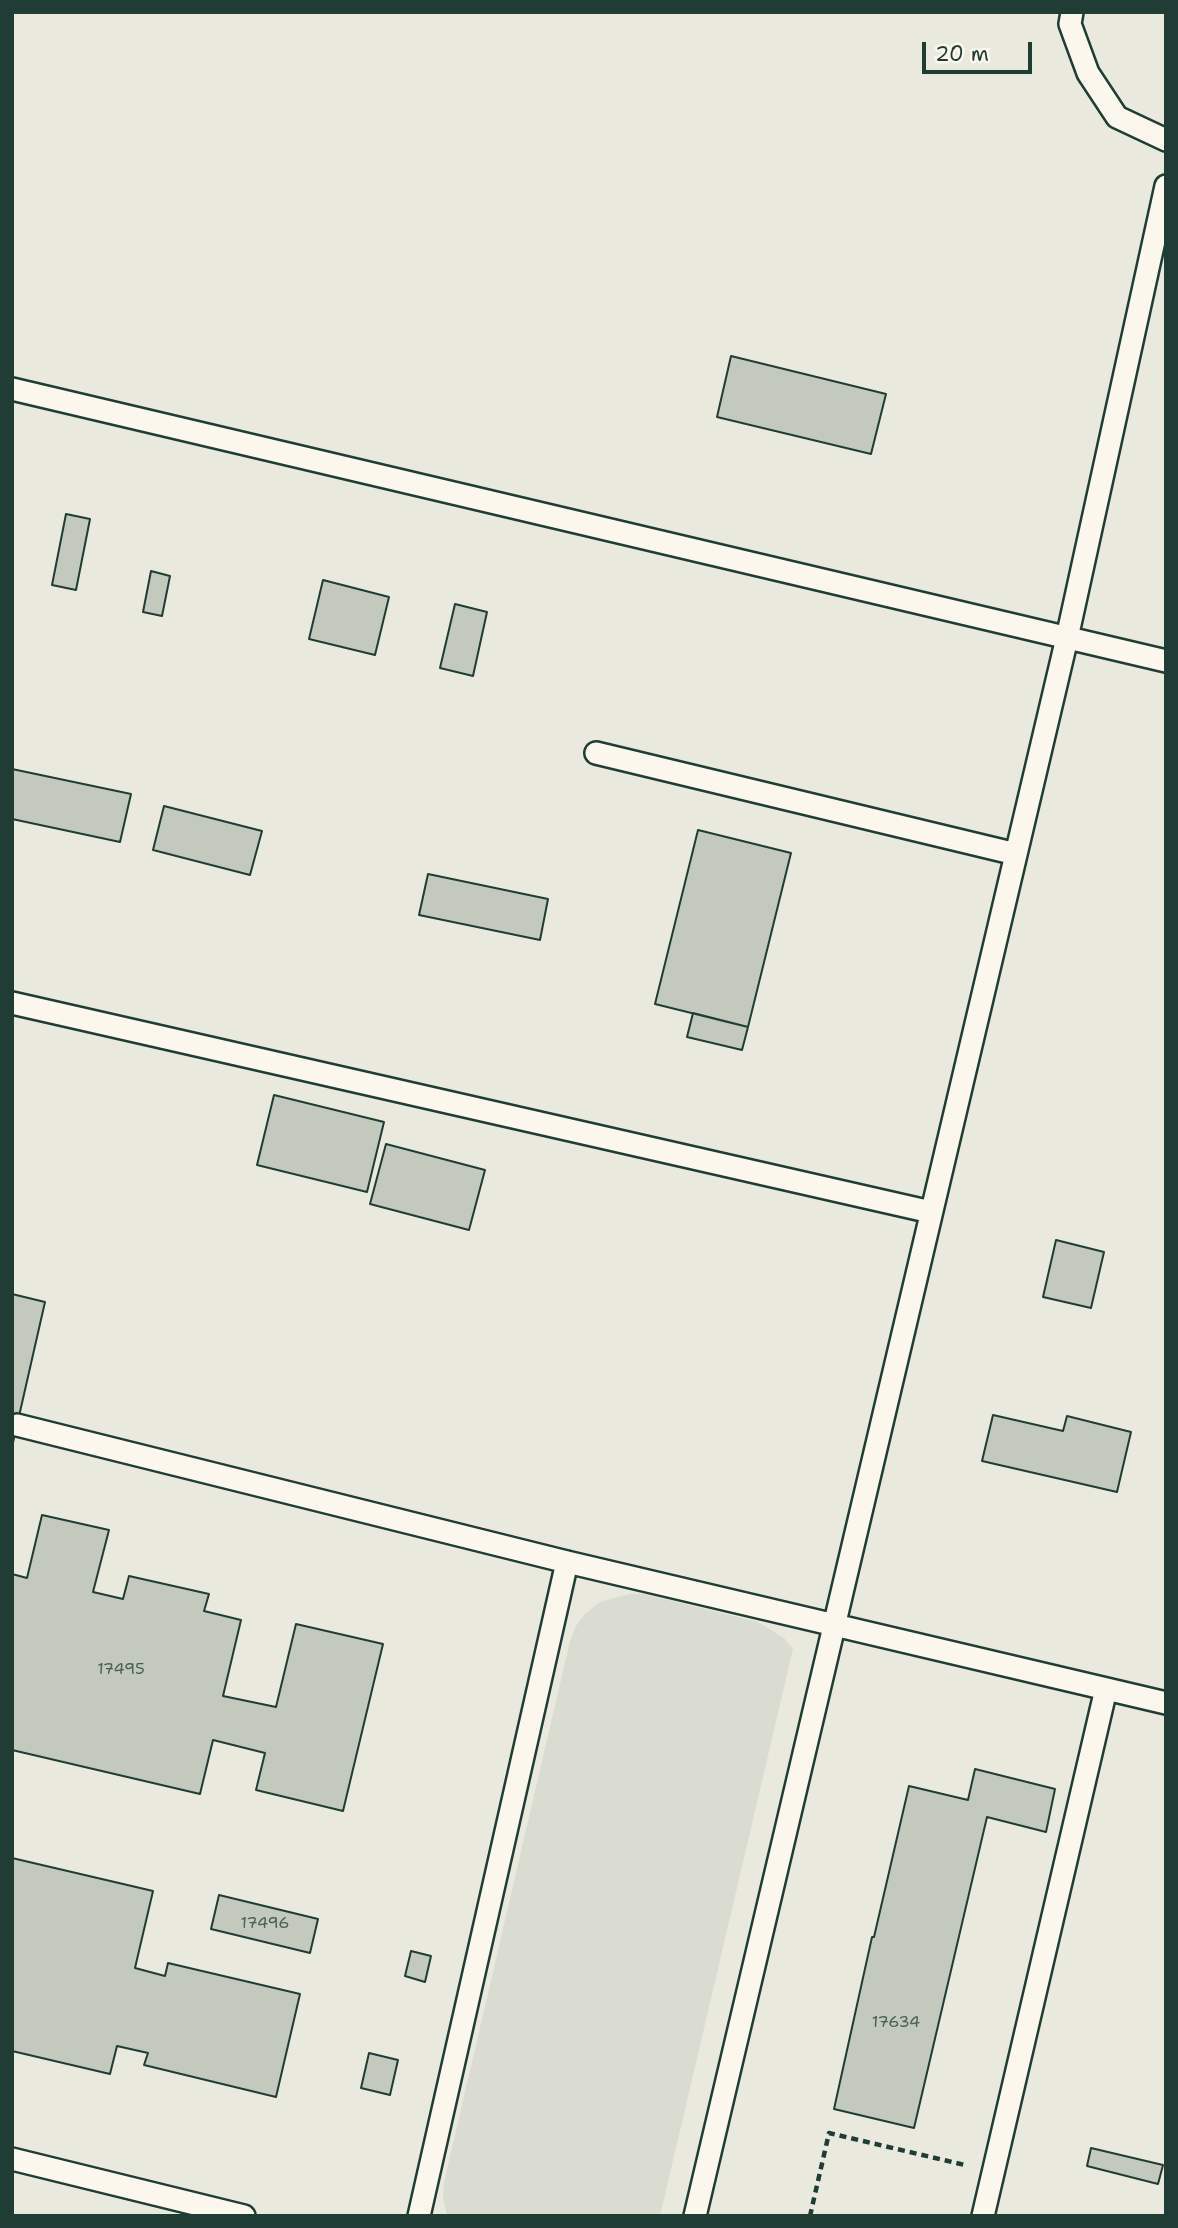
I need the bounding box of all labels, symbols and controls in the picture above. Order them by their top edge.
scale bar [926,28,1036,72]
text: 20 m [935,40,989,68]
house number: 17495 [97,1660,145,1680]
house number: 17496 [241,1914,289,1934]
house number: 17634 [872,2013,920,2033]

